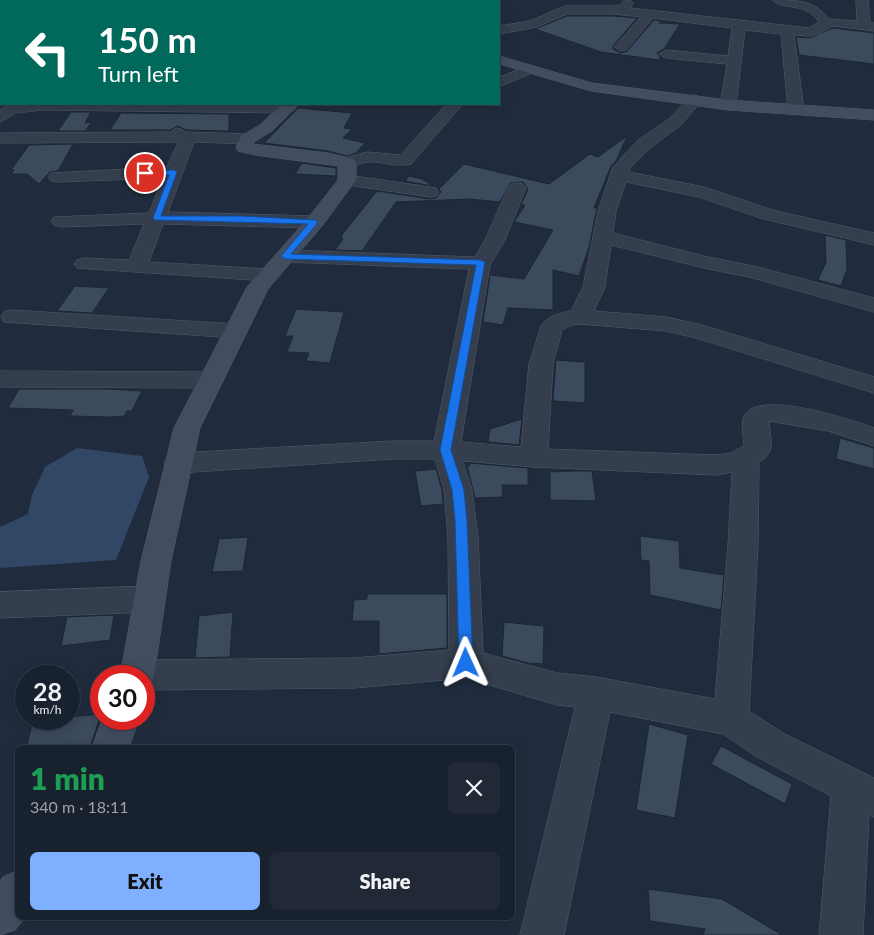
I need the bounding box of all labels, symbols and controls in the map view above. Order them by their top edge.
text: 150 m [98,18,197,60]
icon: left [15,20,80,85]
text: Turn left [98,60,179,87]
pin [124,152,166,194]
icon: arrive [131,159,159,187]
position arrow [439,636,491,688]
speed limit sign: 30 [90,665,155,730]
text: 28 [33,676,62,706]
text: km/h [33,702,62,717]
text: 1 min [30,760,105,796]
button: close [448,762,500,814]
text: 340 m · 18:11 [30,797,129,816]
button: Exit [30,852,260,910]
button: Share [270,852,500,910]

